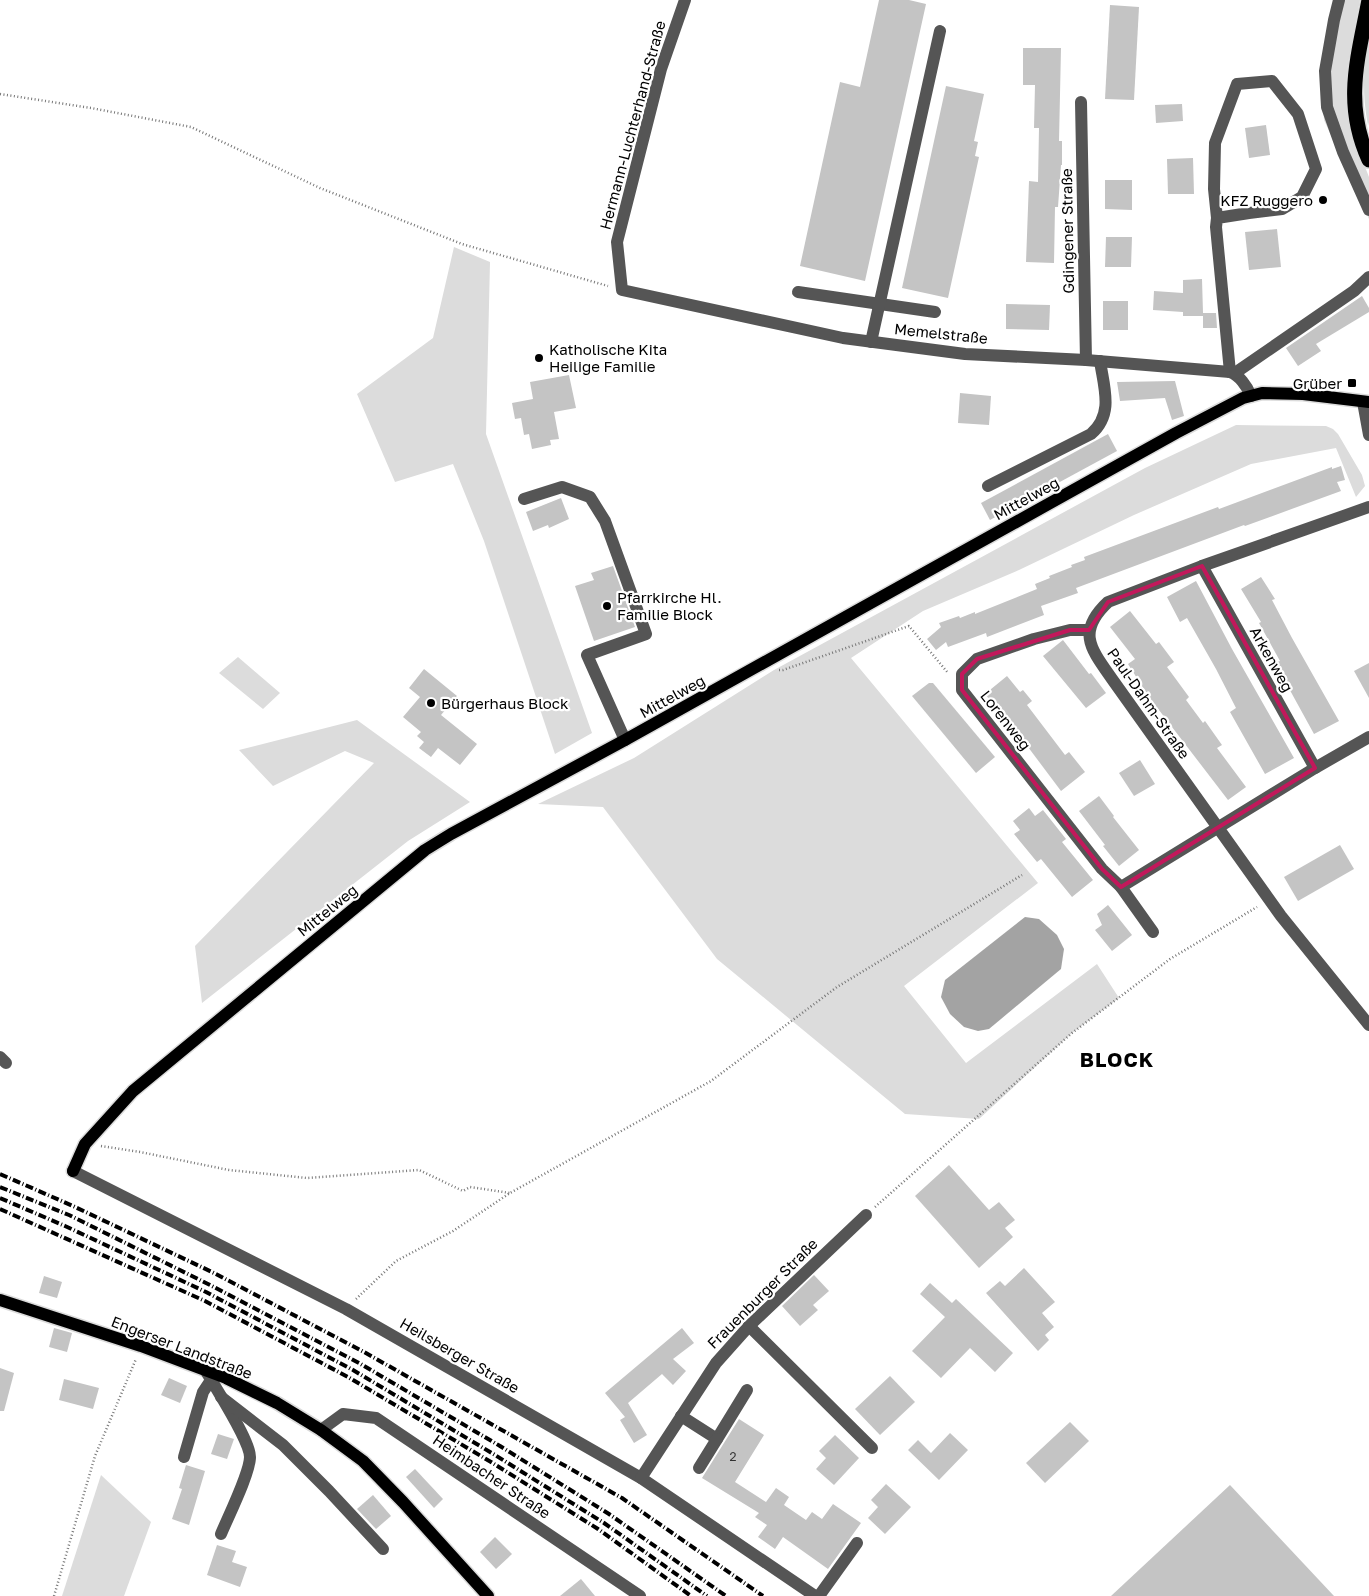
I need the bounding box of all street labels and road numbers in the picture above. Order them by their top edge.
street label: Hermann-Luchterhand-Straße [595,18,669,232]
street label: Gdingener Straße [1057,168,1077,294]
street label: Memelstraße [893,319,989,347]
street label: Mittelweg [990,473,1062,523]
street label: Arkenweg [1247,623,1297,695]
street label: Paul-Dahm-Straße [1104,644,1194,762]
street label: Mittelweg [636,671,708,721]
street label: Lorenweg [977,687,1035,753]
street label: Mittelweg [293,880,361,940]
street label: Frauenburger Straße [703,1234,821,1352]
street label: Engerser Landstraße [109,1312,255,1382]
street label: Heilsberger Straße [397,1313,523,1397]
street label: Heimbacher Straße [430,1430,554,1522]

